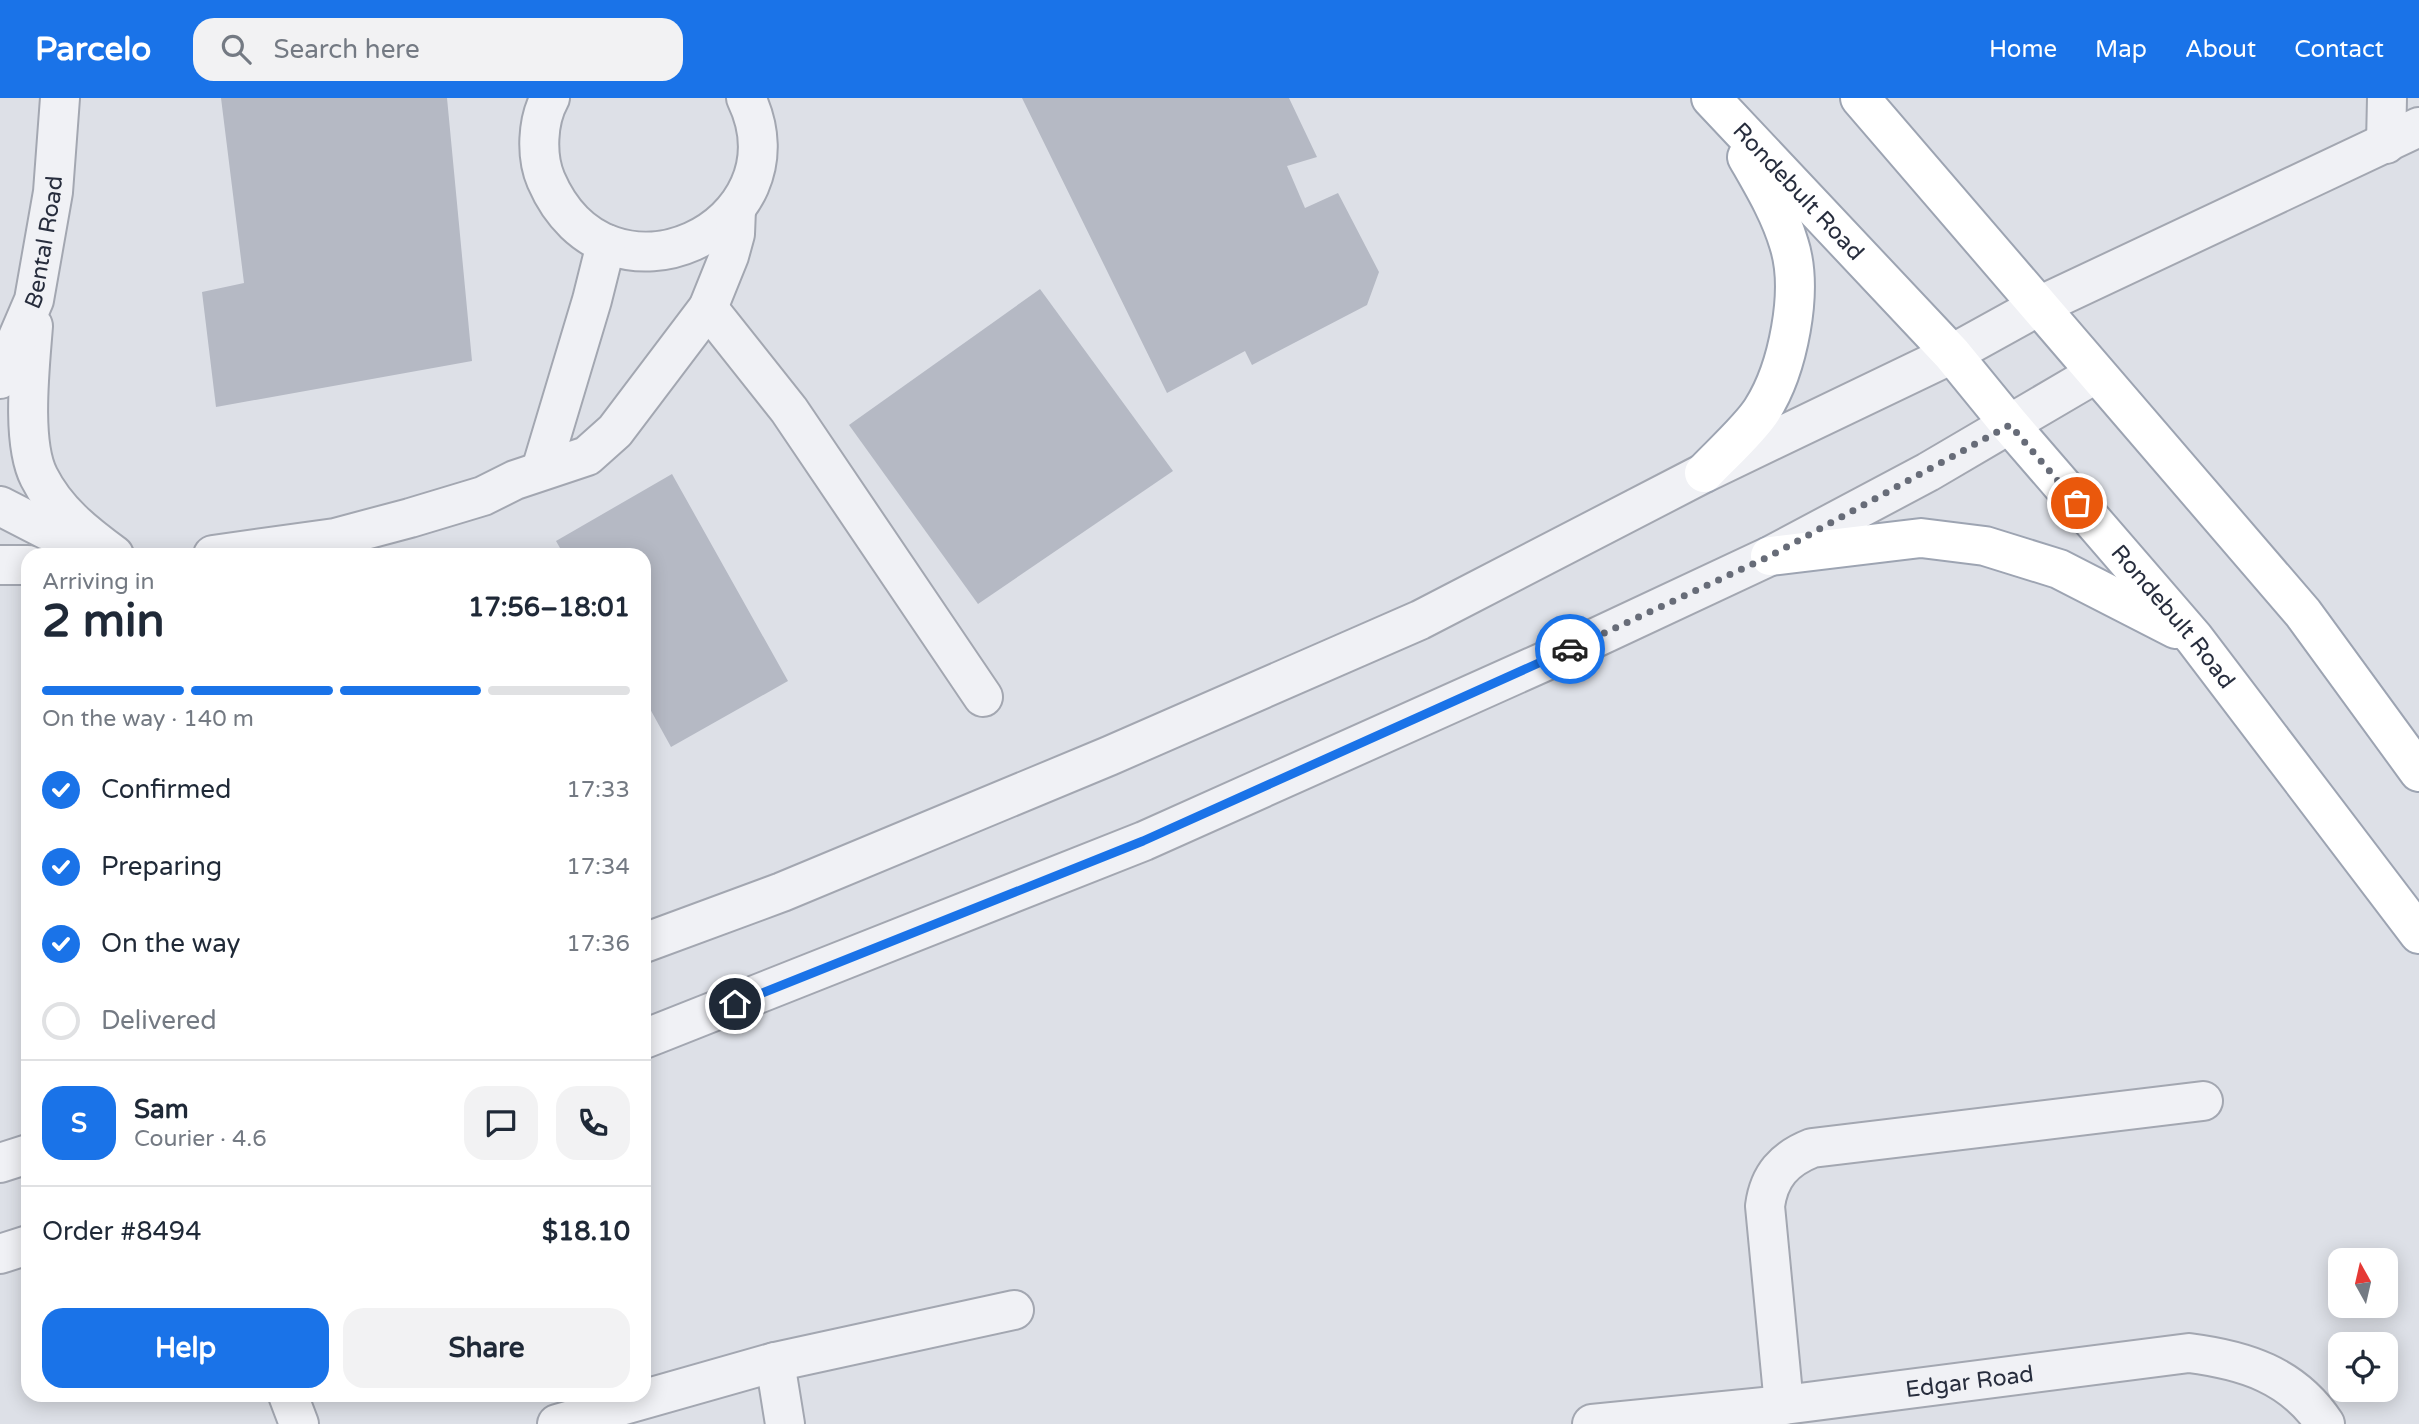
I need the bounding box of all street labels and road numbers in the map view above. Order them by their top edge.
street label: Rondebult Road [1727,117,1869,267]
street label: Bental Road [19,175,69,313]
street label: Rondebult Road [2105,539,2240,695]
street label: Edgar Road [1904,1360,2035,1404]

